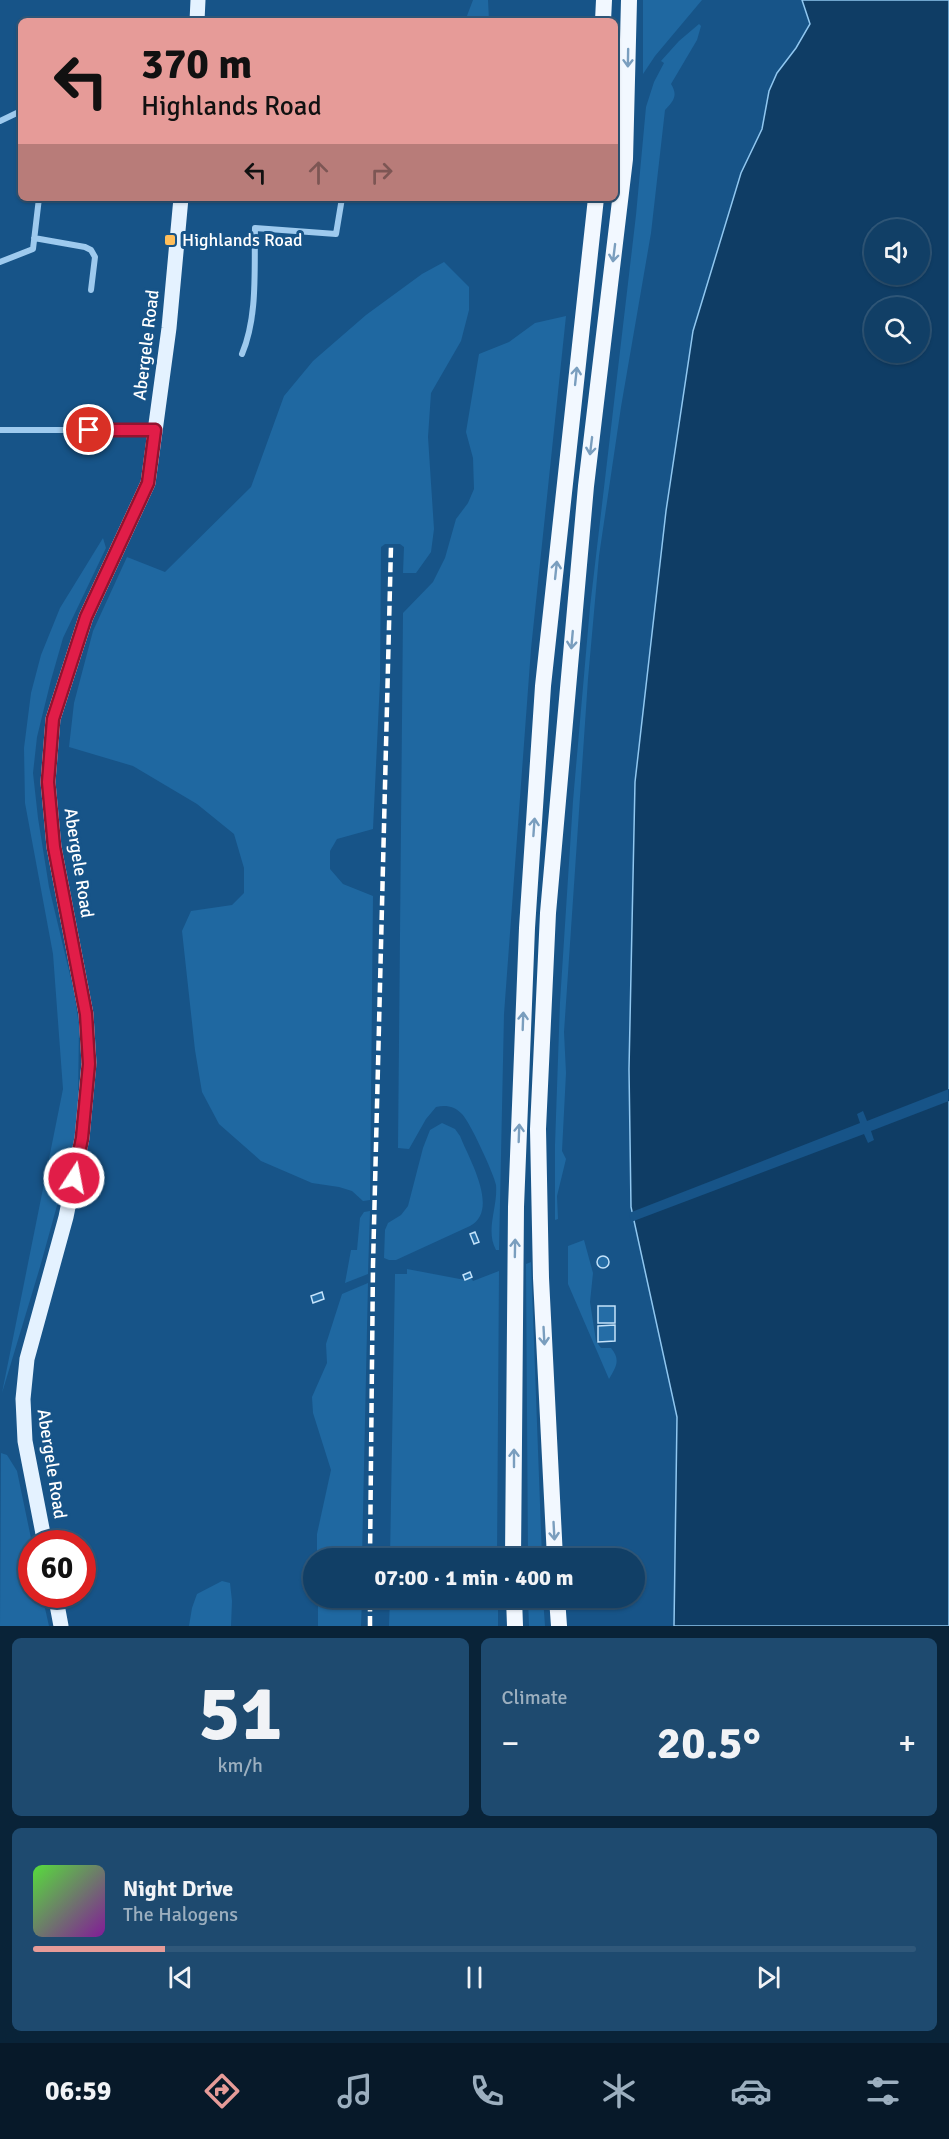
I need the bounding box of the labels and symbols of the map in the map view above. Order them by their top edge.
one-way arrow [622,48,634,68]
place label: Highlands Road [182,229,302,251]
marker: Highlands Road [163,233,177,247]
one-way arrow [608,242,619,262]
street label: Abergele Road [128,289,164,401]
one-way arrow [571,366,582,386]
pin [63,404,114,455]
one-way arrow [585,436,596,456]
one-way arrow [551,560,562,580]
one-way arrow [566,630,577,650]
street label: Abergele Road [59,806,99,920]
one-way arrow [528,817,539,837]
one-way arrow [517,1012,529,1032]
one-way arrow [513,1124,524,1144]
position arrow [42,1146,106,1210]
one-way arrow [510,1238,521,1258]
one-way arrow [539,1326,550,1346]
street label: Abergele Road [32,1407,72,1521]
one-way arrow [508,1449,520,1469]
one-way arrow [548,1521,559,1541]
speed limit sign: 60 [18,1530,96,1608]

